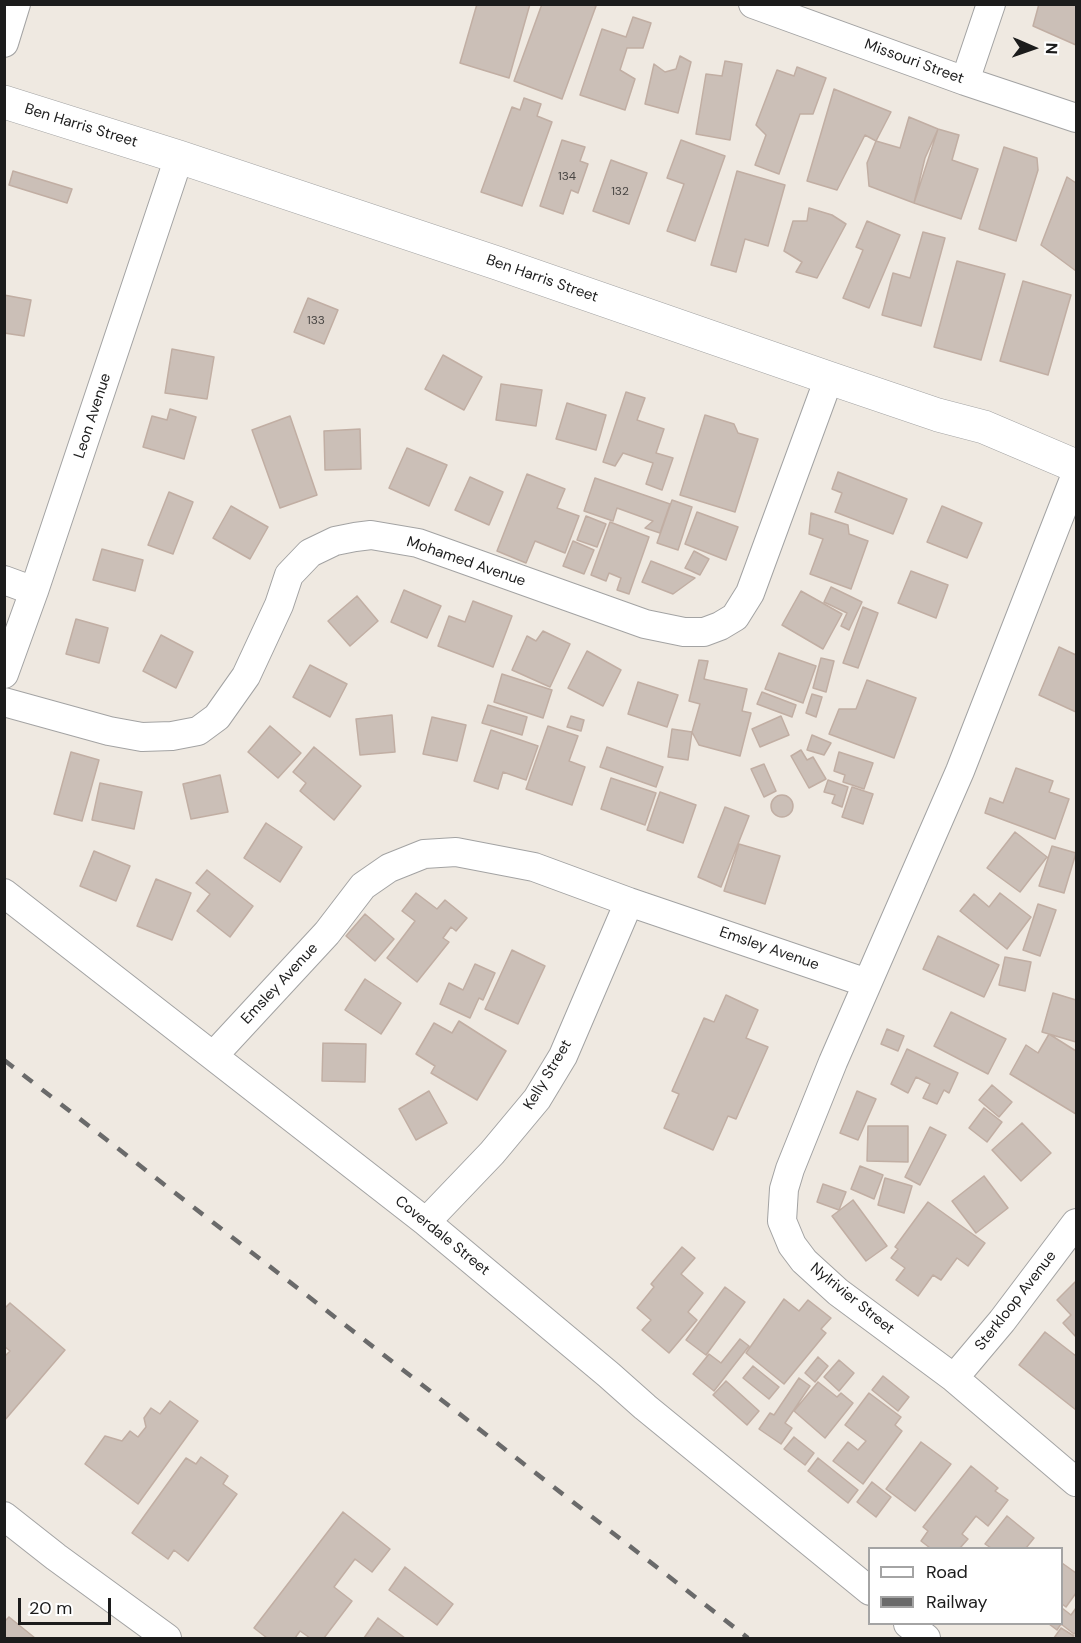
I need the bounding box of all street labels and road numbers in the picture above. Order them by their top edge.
street label: Missouri Street [862,36,966,88]
street label: Ben Harris Street [22,100,140,152]
street label: Ben Harris Street [484,251,600,307]
street label: Leon Avenue [71,371,115,461]
street label: Mohamed Avenue [404,533,528,591]
street label: Emsley Avenue [717,924,821,974]
street label: Emsley Avenue [238,940,322,1028]
street label: Kelly Street [520,1037,576,1113]
street label: Coverdale Street [391,1192,493,1280]
street label: Sterkloop Avenue [972,1248,1060,1354]
street label: Nylrivier Street [806,1260,898,1338]

